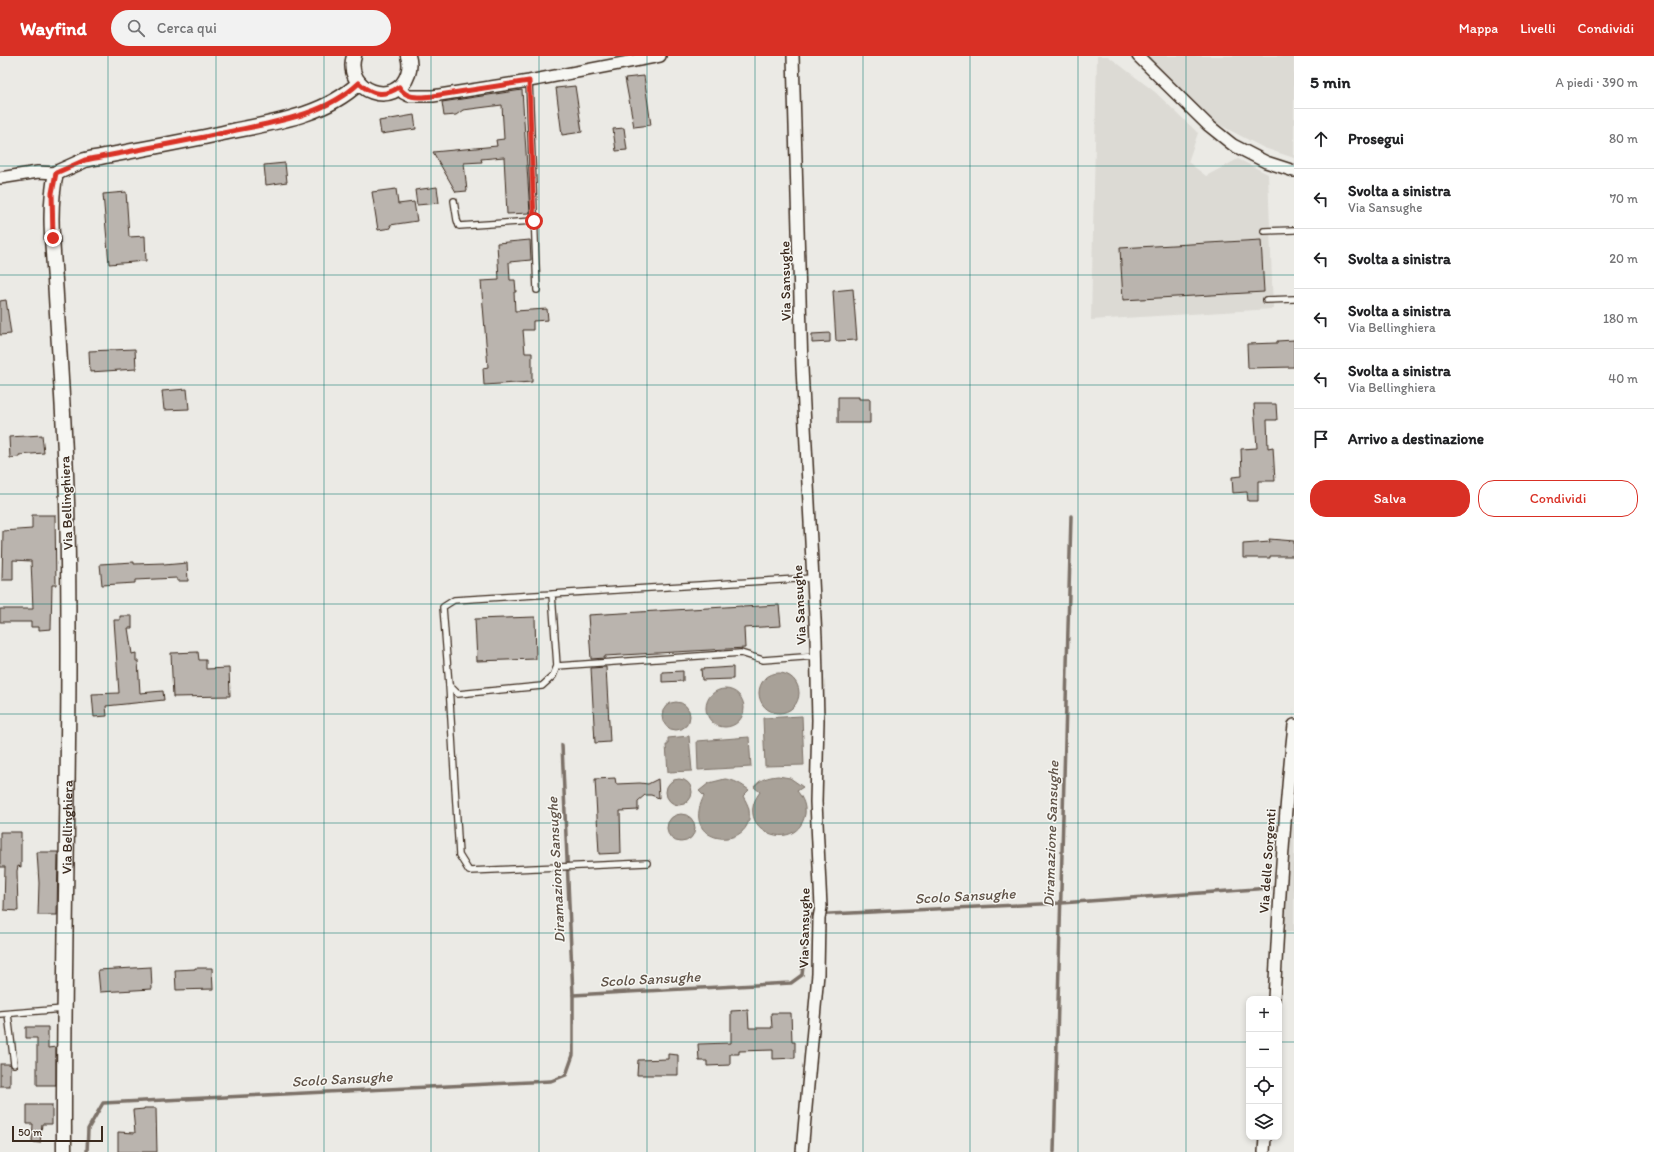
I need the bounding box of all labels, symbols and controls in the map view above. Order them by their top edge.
search box [111,10,391,46]
text: Wayfind [20,17,87,40]
icon: search [125,17,147,39]
text: Cerca qui [157,19,217,37]
text: Mappa [1459,20,1498,37]
text: Livelli [1520,20,1555,37]
text: Condividi [1577,20,1634,37]
text: 5 min [1310,72,1350,92]
text: A piedi · 390 m [1555,75,1638,90]
icon: ahead [1310,128,1332,150]
text: Prosegui [1348,130,1404,148]
text: 80 m [1609,131,1638,146]
text: Svolta a sinistra [1348,182,1451,200]
icon: left [1310,188,1332,210]
text: 70 m [1610,191,1638,206]
text: Via Sansughe [1348,200,1423,215]
route start [525,212,543,230]
route end [44,229,62,247]
street label: Via Sansughe [776,240,795,321]
icon: left [1310,248,1332,270]
text: Svolta a sinistra [1348,250,1451,268]
text: 20 m [1609,251,1638,266]
text: Svolta a sinistra [1348,302,1451,320]
icon: left [1310,308,1332,330]
text: 180 m [1603,311,1638,326]
text: Via Bellinghiera [1348,320,1436,335]
text: Svolta a sinistra [1348,362,1451,380]
icon: left [1310,368,1332,390]
text: 40 m [1608,371,1638,386]
text: Via Bellinghiera [1348,380,1436,395]
icon: arrive [1310,428,1332,450]
text: Arrivo a destinazione [1348,430,1484,448]
street label: Via Bellinghiera [56,455,77,550]
button: Salva [1310,480,1470,517]
button: Condividi [1478,480,1638,517]
street label: Via Sansughe [789,564,810,645]
water label: Diramazione Sansughe [1039,760,1063,907]
street label: Via Bellinghiera [58,779,77,874]
water label: Diramazione Sansughe [543,796,569,943]
street label: Via delle Sorgenti [1255,808,1280,914]
water label: Scolo Sansughe [914,884,1017,908]
street label: Via Sansughe [795,887,814,968]
water label: Scolo Sansughe [599,967,702,991]
map controls [1246,996,1282,1140]
button: + [1246,996,1282,1032]
button: − [1246,1032,1282,1068]
water label: Scolo Sansughe [291,1067,394,1091]
button: locate [1246,1068,1282,1104]
button: layers [1246,1104,1282,1140]
scale bar [12,1124,103,1143]
text: 50 m [18,1126,42,1139]

